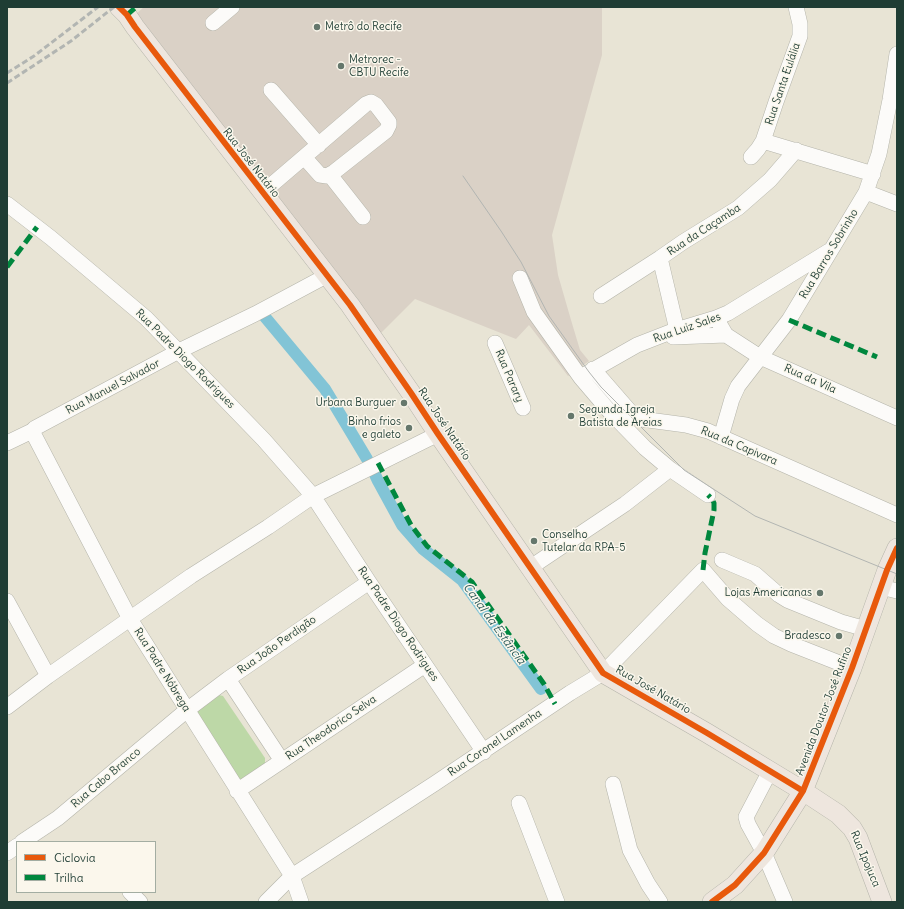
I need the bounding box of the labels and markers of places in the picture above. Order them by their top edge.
place label: Metrô do Recife [325,20,402,34]
marker: Metrô do Recife [312,22,322,32]
place label: Metrorec - CBTU Recife [349,53,409,79]
marker: Metrorec - CBTU Recife [336,61,346,71]
place label: Urbana Burguer [316,396,396,410]
marker: Urbana Burguer [399,398,409,408]
place label: Segunda Igreja Batista de Areias [579,403,662,429]
marker: Segunda Igreja Batista de Areias [566,411,576,421]
place label: Binho frios e galeto [348,415,401,441]
marker: Binho frios e galeto [404,423,414,433]
place label: Conselho Tutelar da RPA-5 [542,528,626,554]
marker: Conselho Tutelar da RPA-5 [529,536,539,546]
place label: Lojas Americanas [725,586,812,600]
marker: Lojas Americanas [815,588,825,598]
place label: Bradesco [784,629,831,643]
marker: Bradesco [834,631,844,641]

